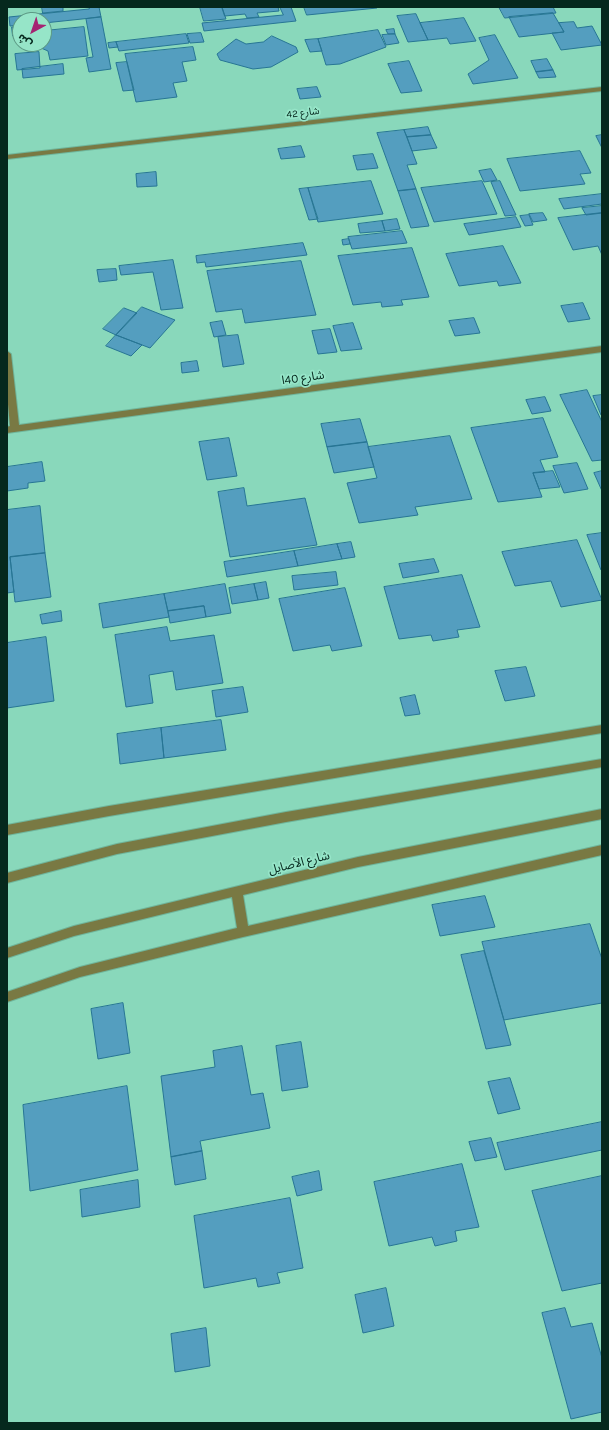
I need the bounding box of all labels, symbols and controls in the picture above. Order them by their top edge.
north arrow [12,12,52,52]
text: ش [15,31,35,51]
street label: شارع 42 [286,105,320,121]
street label: شارع 40ا [281,368,325,388]
street label: شارع الأصايل [267,848,331,878]

